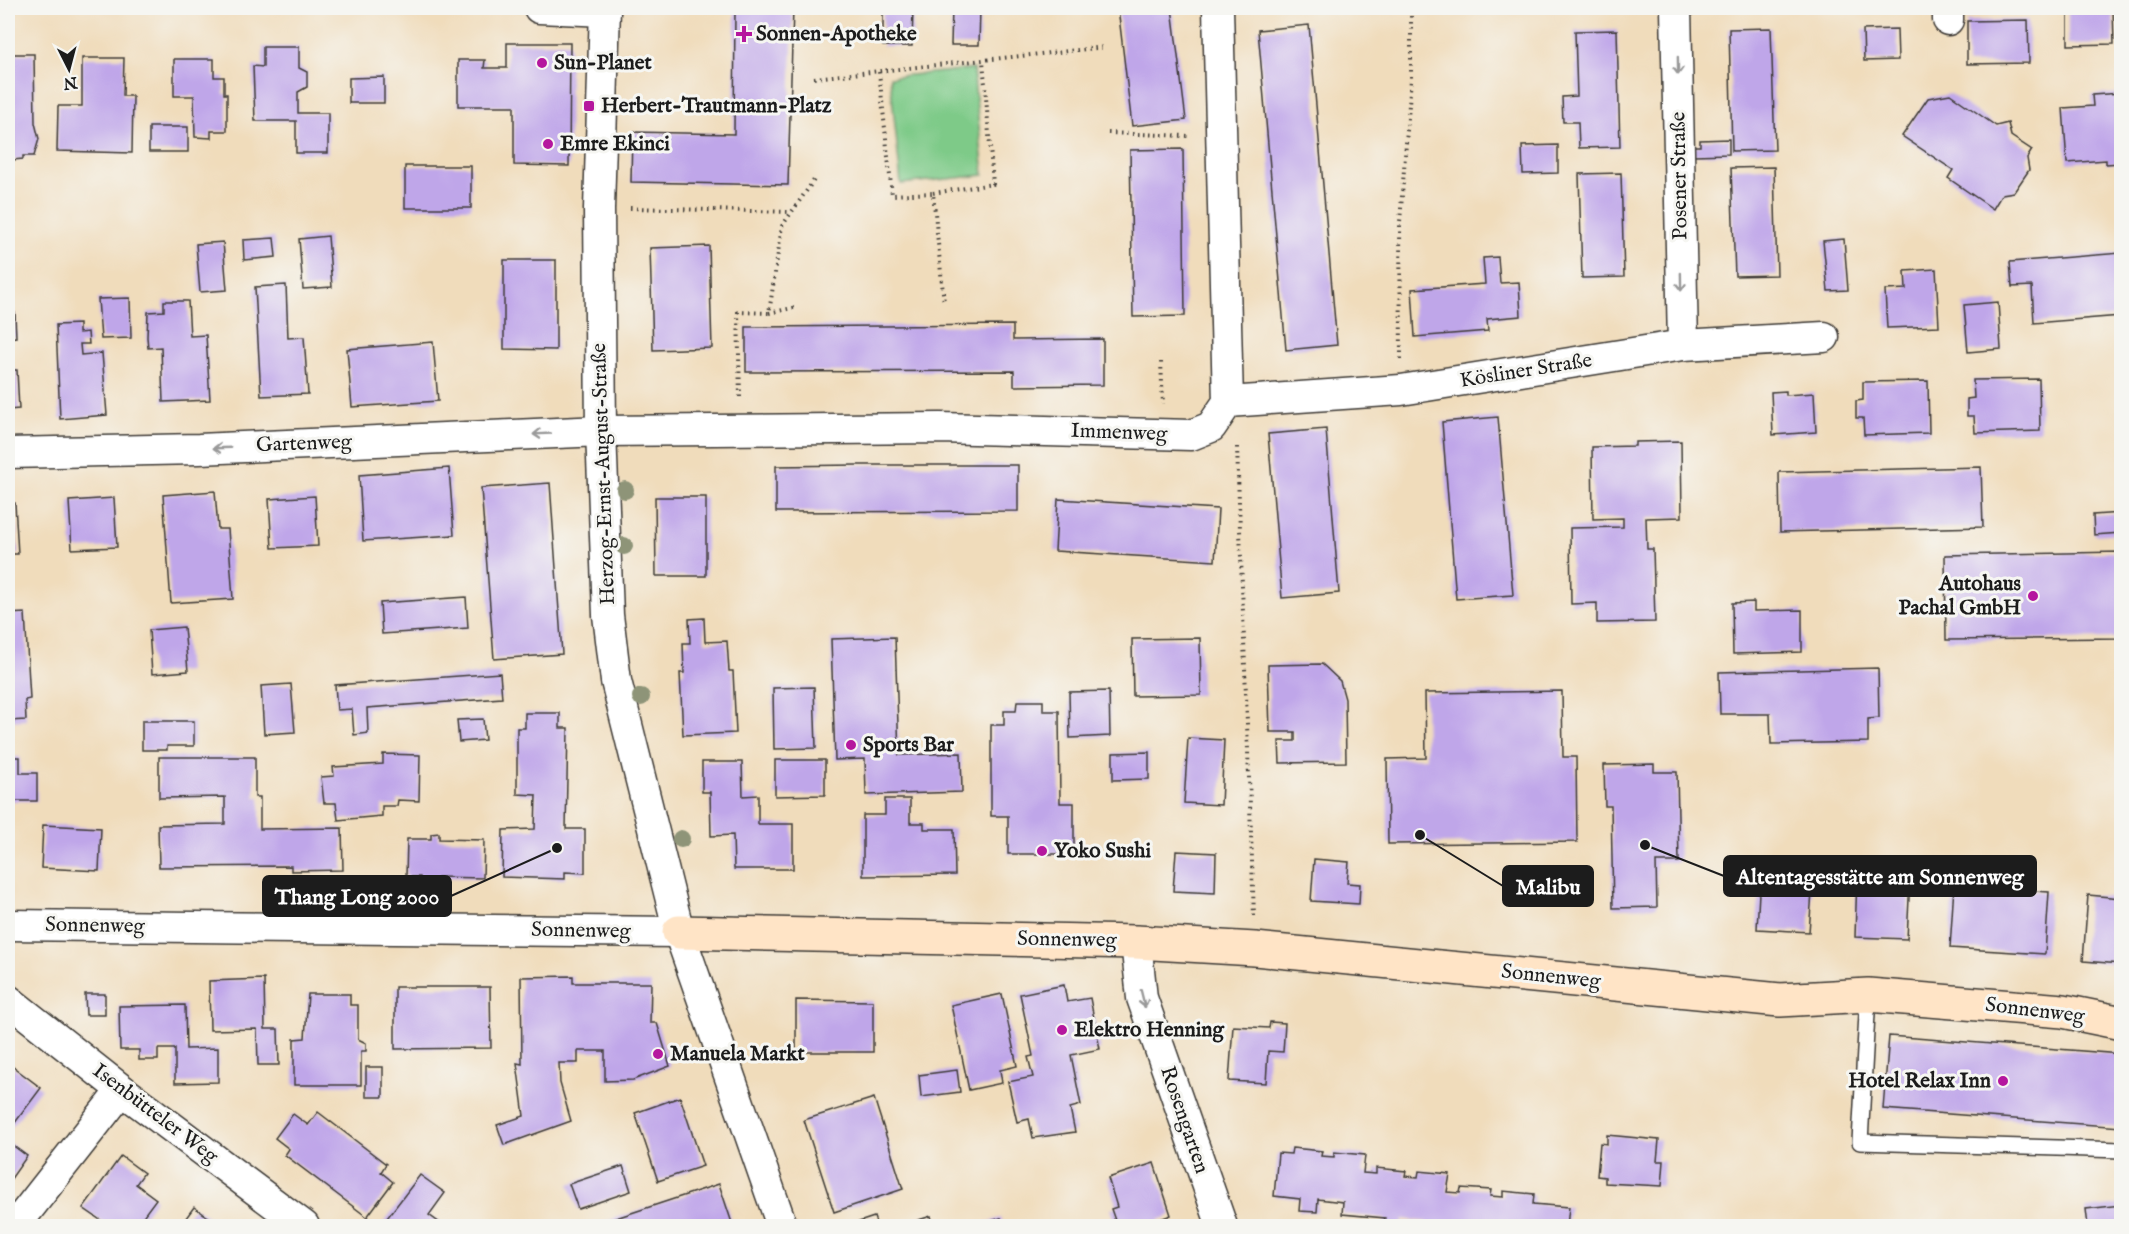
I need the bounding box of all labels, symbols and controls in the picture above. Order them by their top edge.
place label: Sonnen-Apotheke [756,21,917,48]
marker: Sonnen-Apotheke [737,27,751,41]
north arrow [39,39,99,99]
place label: Sun-Planet [554,50,652,77]
one-way arrow [1672,55,1683,75]
marker: Sun-Planet [535,56,549,70]
text: N [62,71,79,93]
place label: Herbert-Trautmann-Platz [601,93,832,120]
marker: Herbert-Trautmann-Platz [582,99,596,113]
street label: Posener Straße [1665,111,1695,240]
place label: Emre Ekinci [560,131,670,158]
marker: Emre Ekinci [541,137,555,151]
one-way arrow [1676,271,1687,291]
street label: Herzog-Ernst-August-Straße [586,342,622,605]
street label: Kösliner Straße [1458,347,1594,395]
street label: Immenweg [1070,418,1168,448]
street label: Gartenweg [256,429,353,459]
one-way arrow [533,429,553,440]
one-way arrow [212,442,232,454]
place label: Autohaus Pachal GmbH [1899,571,2021,622]
marker: Autohaus Pachal GmbH [2026,589,2040,603]
place label: Sports Bar [863,732,954,759]
marker: Sports Bar [844,738,858,752]
place label: Yoko Sushi [1054,838,1151,865]
marker: Yoko Sushi [1035,844,1049,858]
callout: Altentagesstätte am Sonnenweg [1724,856,2036,896]
text: Altentagesstätte am Sonnenweg [1735,864,2025,892]
callout: Malibu [1503,866,1593,906]
text: Malibu [1515,874,1581,902]
callout: Thang Long 2000 [263,876,451,916]
text: Thang Long 2000 [274,884,440,912]
street label: Sonnenweg [45,912,146,940]
street label: Sonnenweg [531,917,632,945]
street label: Sonnenweg [1017,926,1118,954]
street label: Sonnenweg [1500,958,1603,996]
one-way arrow [1138,990,1150,1009]
street label: Sonnenweg [1984,992,2087,1031]
place label: Elektro Henning [1074,1017,1224,1044]
marker: Elektro Henning [1055,1023,1069,1037]
place label: Manuela Markt [670,1041,805,1068]
marker: Manuela Markt [651,1047,665,1061]
street label: Isenbütteler Weg [87,1058,224,1171]
street label: Rosengarten [1153,1063,1215,1177]
place label: Hotel Relax Inn [1848,1068,1991,1095]
marker: Hotel Relax Inn [1996,1074,2010,1088]

